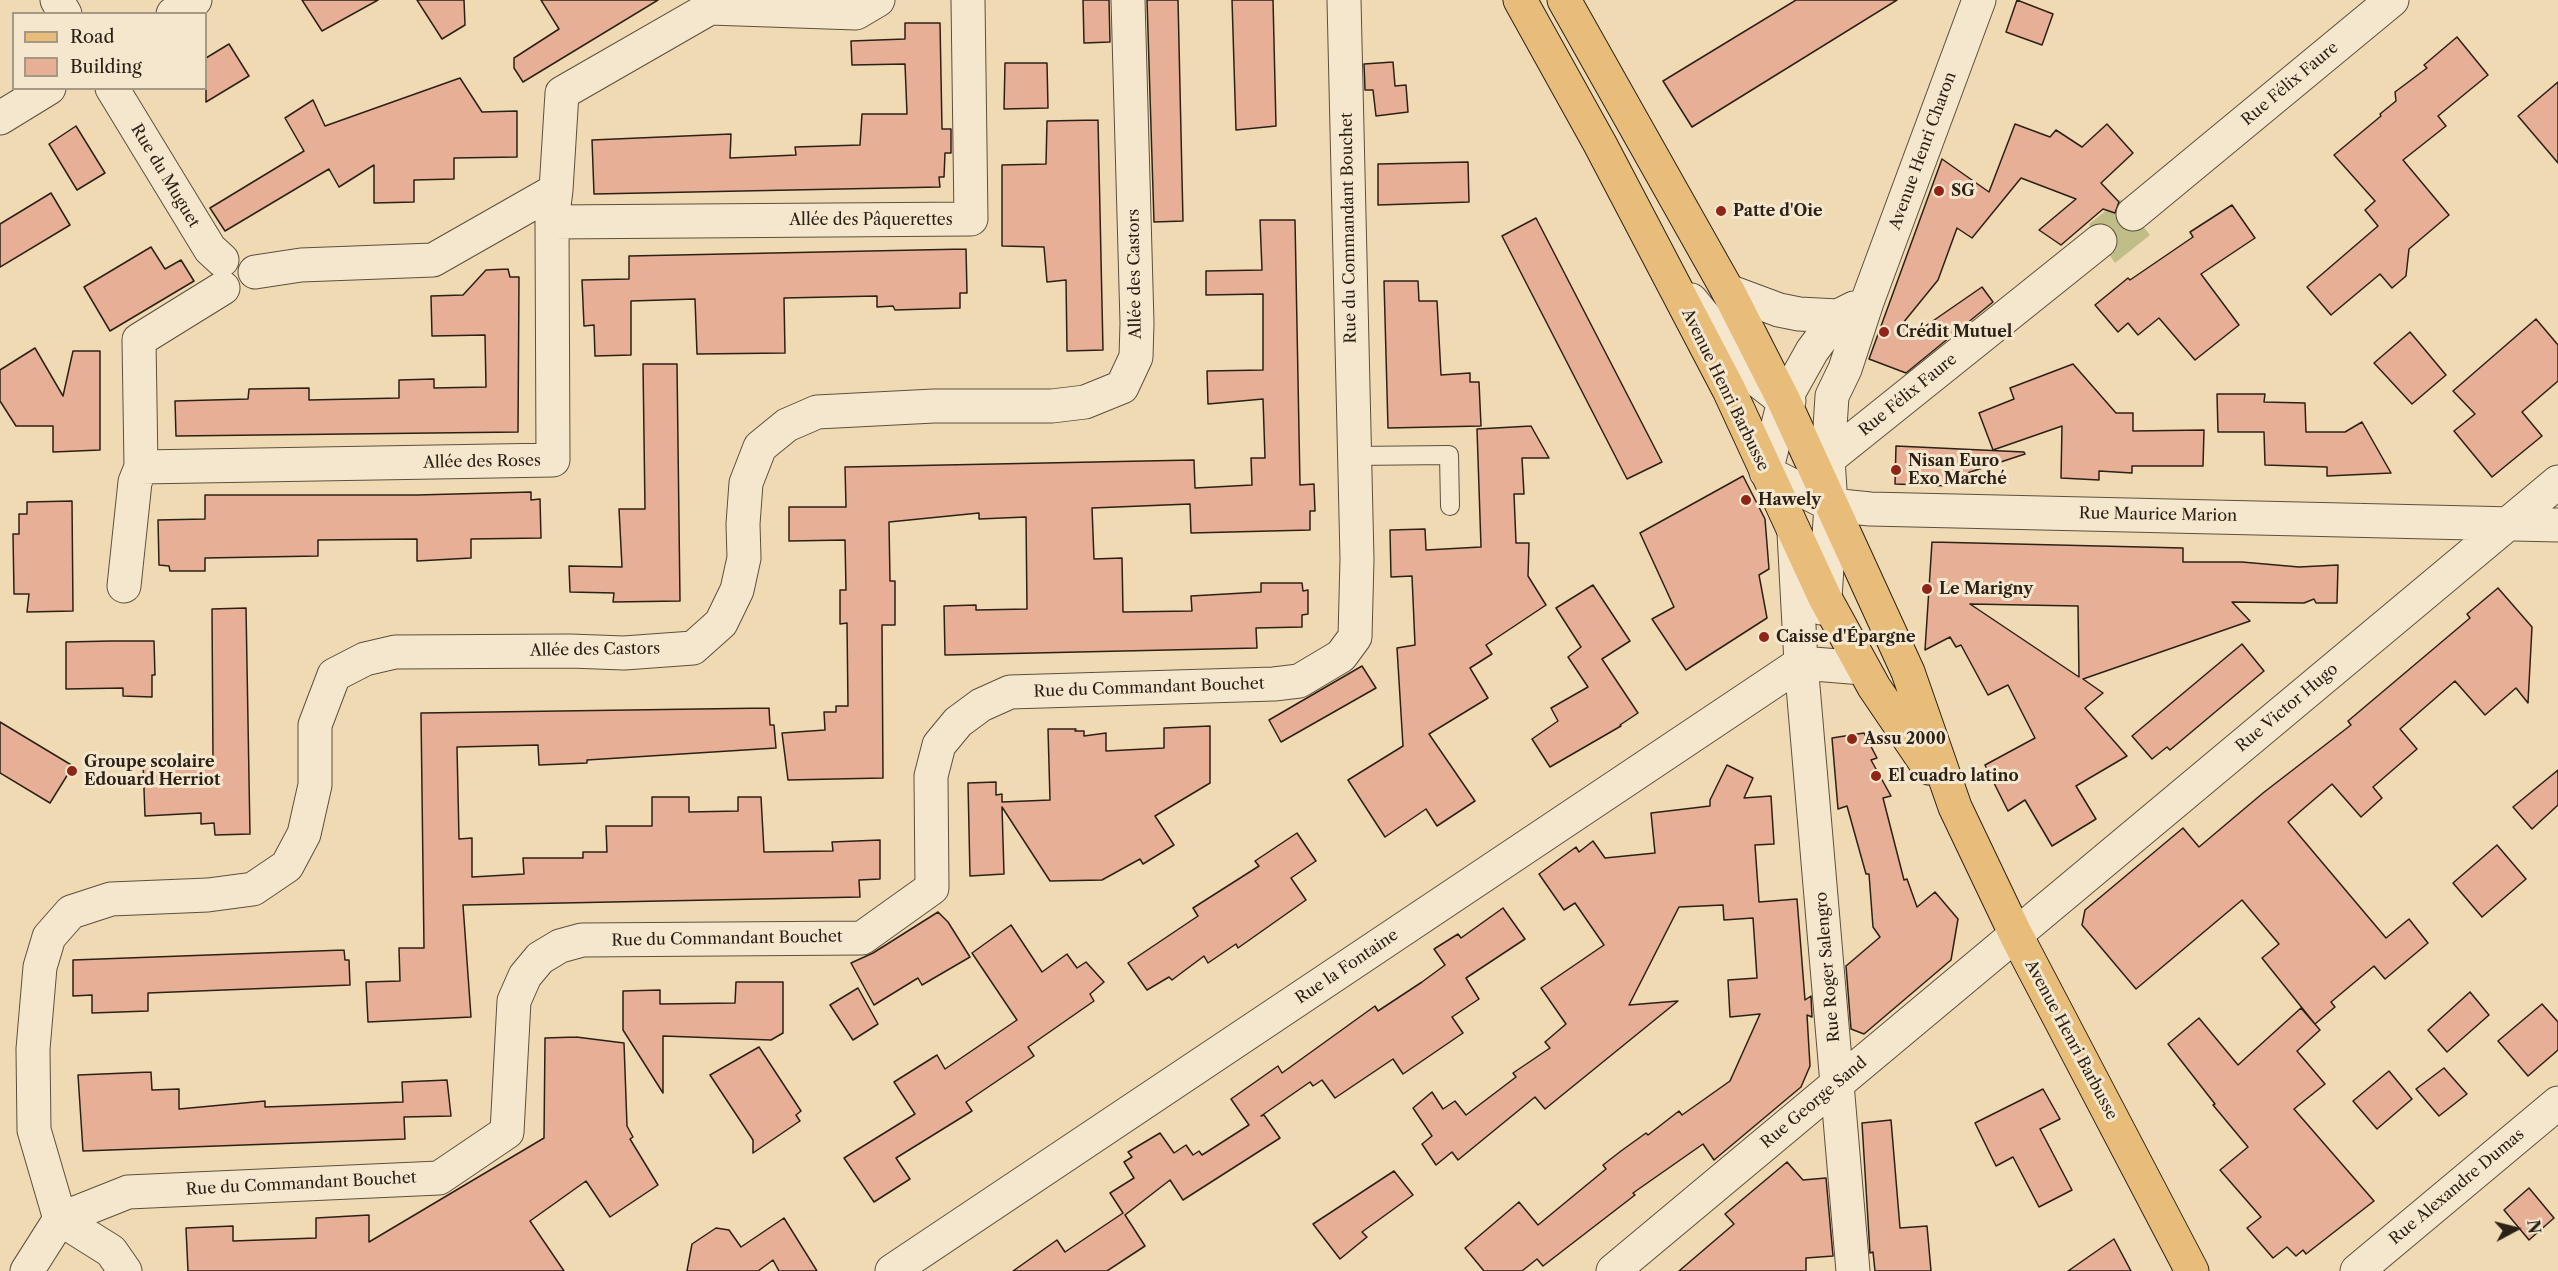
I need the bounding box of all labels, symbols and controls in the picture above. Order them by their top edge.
legend [12,12,207,90]
text: Road [70,26,115,48]
street label: Rue Félix Faure [2238,38,2342,130]
text: Building [70,56,142,78]
street label: Avenue Henri Charon [1886,69,1960,233]
street label: Rue du Commandant Bouchet [1337,112,1361,344]
street label: Rue du Muguet [127,121,203,231]
place label: SG [1951,181,1975,201]
marker: SG [1932,184,1946,198]
place label: Patte d'Oie [1733,201,1822,221]
marker: Patte d'Oie [1714,204,1728,218]
street label: Allée des Castors [1124,209,1146,339]
street label: Allée des Pâquerettes [789,210,953,230]
street label: Avenue Henri Barbusse [1677,306,1773,474]
place label: Crédit Mutuel [1896,322,2012,342]
marker: Crédit Mutuel [1877,325,1891,339]
street label: Rue Félix Faure [1855,350,1961,440]
street label: Allée des Roses [423,451,541,473]
place label: Nisan Euro Exo Marché [1908,451,2007,489]
marker: Nisan Euro Exo Marché [1889,463,1903,477]
place label: Hawely [1758,490,1821,510]
marker: Hawely [1739,493,1753,507]
street label: Rue Maurice Marion [2079,504,2237,526]
place label: Le Marigny [1939,579,2033,599]
marker: Le Marigny [1920,582,1934,596]
place label: Caisse d'Épargne [1776,627,1915,647]
marker: Caisse d'Épargne [1757,630,1771,644]
street label: Allée des Castors [530,639,660,661]
street label: Rue Victor Hugo [2232,660,2342,756]
street label: Rue du Commandant Bouchet [1033,674,1265,702]
place label: Assu 2000 [1864,729,1946,749]
marker: Assu 2000 [1845,732,1859,746]
place label: Groupe scolaire Edouard Herriot [84,752,220,790]
marker: Groupe scolaire Edouard Herriot [65,764,79,778]
place label: El cuadro latino [1888,766,2019,786]
marker: El cuadro latino [1869,769,1883,783]
street label: Rue Roger Salengro [1812,891,1844,1043]
street label: Rue la Fontaine [1292,926,1402,1008]
street label: Rue du Commandant Bouchet [611,927,843,951]
street label: Avenue Henri Barbusse [2021,957,2121,1123]
street label: Rue George Sand [1757,1053,1871,1153]
street label: Rue Alexandre Dumas [2386,1125,2528,1249]
street label: Rue du Commandant Bouchet [185,1168,417,1200]
north arrow [2486,1199,2546,1259]
text: N [2523,1219,2545,1235]

